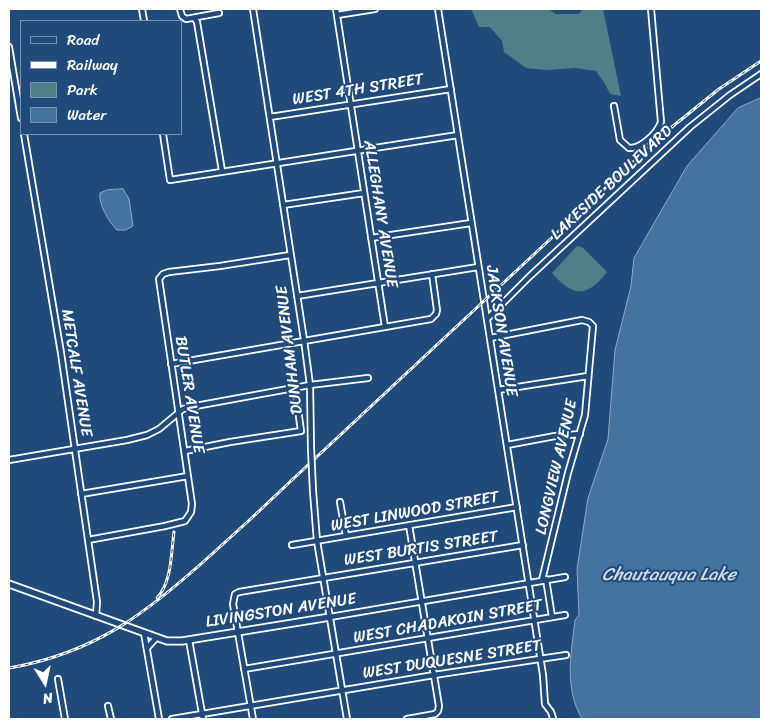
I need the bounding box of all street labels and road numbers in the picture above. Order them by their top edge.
street label: WEST 4TH STREET [291,70,425,110]
street label: LAKESIDE BOULEVARD [547,122,677,244]
street label: ALLEGHANY AVENUE [359,139,401,289]
street label: JACKSON AVENUE [481,264,521,398]
street label: DUNHAM AVENUE [273,285,307,415]
street label: METCALF AVENUE [56,308,96,438]
street label: BUTLER AVENUE [170,335,208,455]
street label: LONGVIEW AVENUE [532,398,582,536]
street label: WEST LINWOOD STREET [329,488,501,536]
street label: WEST BURTIS STREET [343,527,499,571]
street label: LIVINGSTON AVENUE [204,590,358,632]
street label: WEST CHADAKOIN STREET [352,596,544,648]
street label: WEST DUQUESNE STREET [361,636,543,684]

